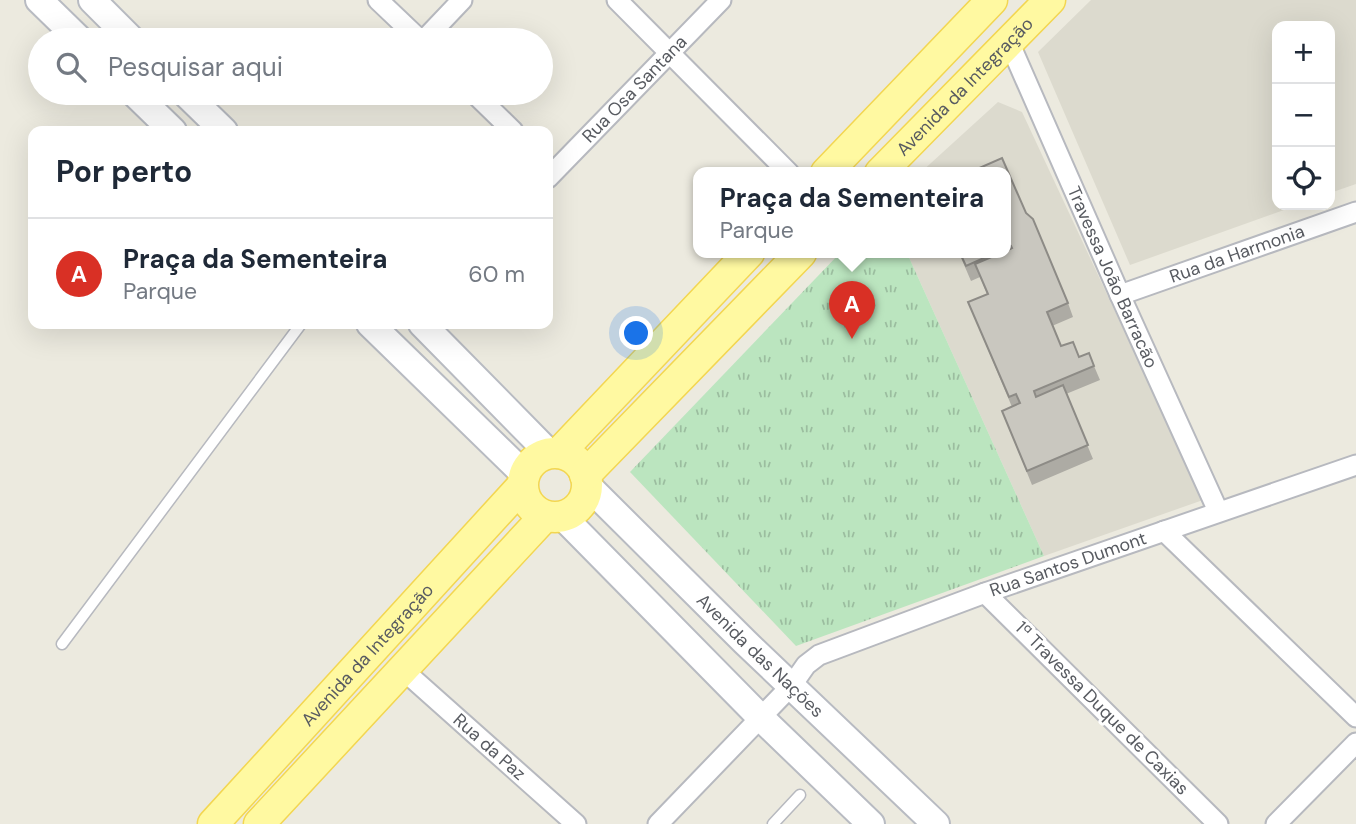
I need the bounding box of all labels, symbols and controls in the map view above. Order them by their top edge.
street label: Avenida da Integração [891,12,1038,161]
map controls [1272,21,1335,210]
button: + [1272,21,1335,84]
search box [28,28,553,105]
street label: Rua Osa Santana [577,30,692,148]
icon: search [52,48,90,86]
text: Pesquisar aqui [108,50,283,84]
button: − [1272,84,1335,147]
button: locate [1272,147,1335,210]
text: Por perto [56,152,192,191]
popup [693,167,1011,258]
text: Praça da Sementeira [720,181,984,215]
street label: Travessa João Barracão [1062,182,1164,372]
text: Parque [720,215,794,245]
street label: Rua da Harmonia [1166,219,1308,289]
text: Praça da Sementeira [123,242,387,276]
text: A [71,259,87,289]
text: 60 m [468,259,525,289]
text: Parque [123,276,197,306]
pin: A [829,281,875,339]
your location [619,316,653,350]
street label: Rua Santos Dumont [986,526,1150,602]
street label: Avenida da Integração [296,578,439,732]
street label: Avenida das Nações [691,588,829,723]
street label: 1ª Travessa Duque de Caxias [1010,616,1194,800]
street label: Rua da Paz [448,708,531,786]

